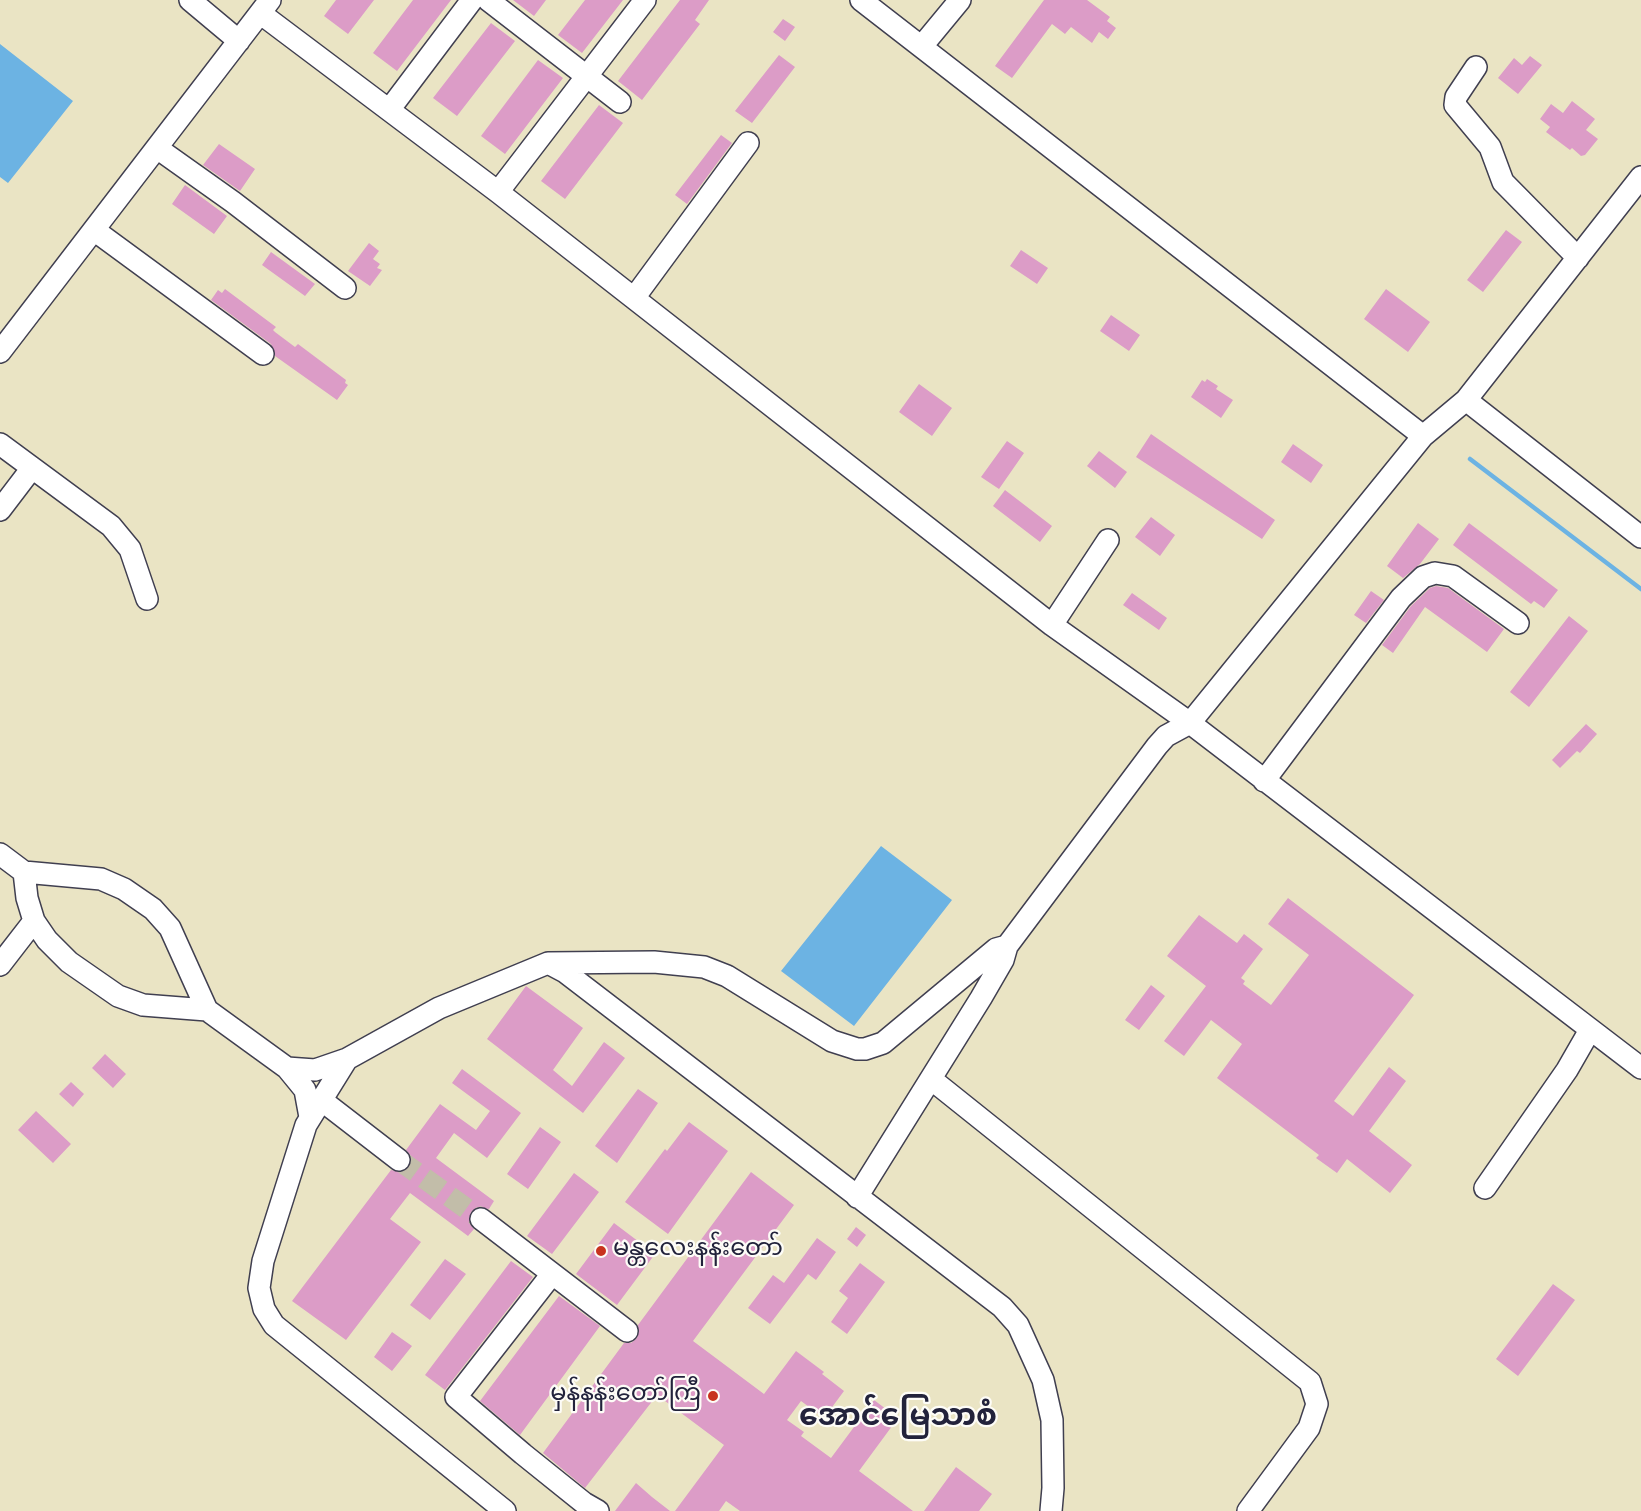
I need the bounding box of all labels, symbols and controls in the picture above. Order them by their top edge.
place label: မန္တလေးနန်းတော် [613,1237,783,1265]
marker: မန္တလေးနန်းတော် [594,1244,608,1258]
place label: မှန်နန်းတော်ကြီ [550,1382,701,1410]
marker: မှန်နန်းတော်ကြီ [706,1389,720,1403]
district label: အောင်မြေသာစံ [799,1402,997,1438]

